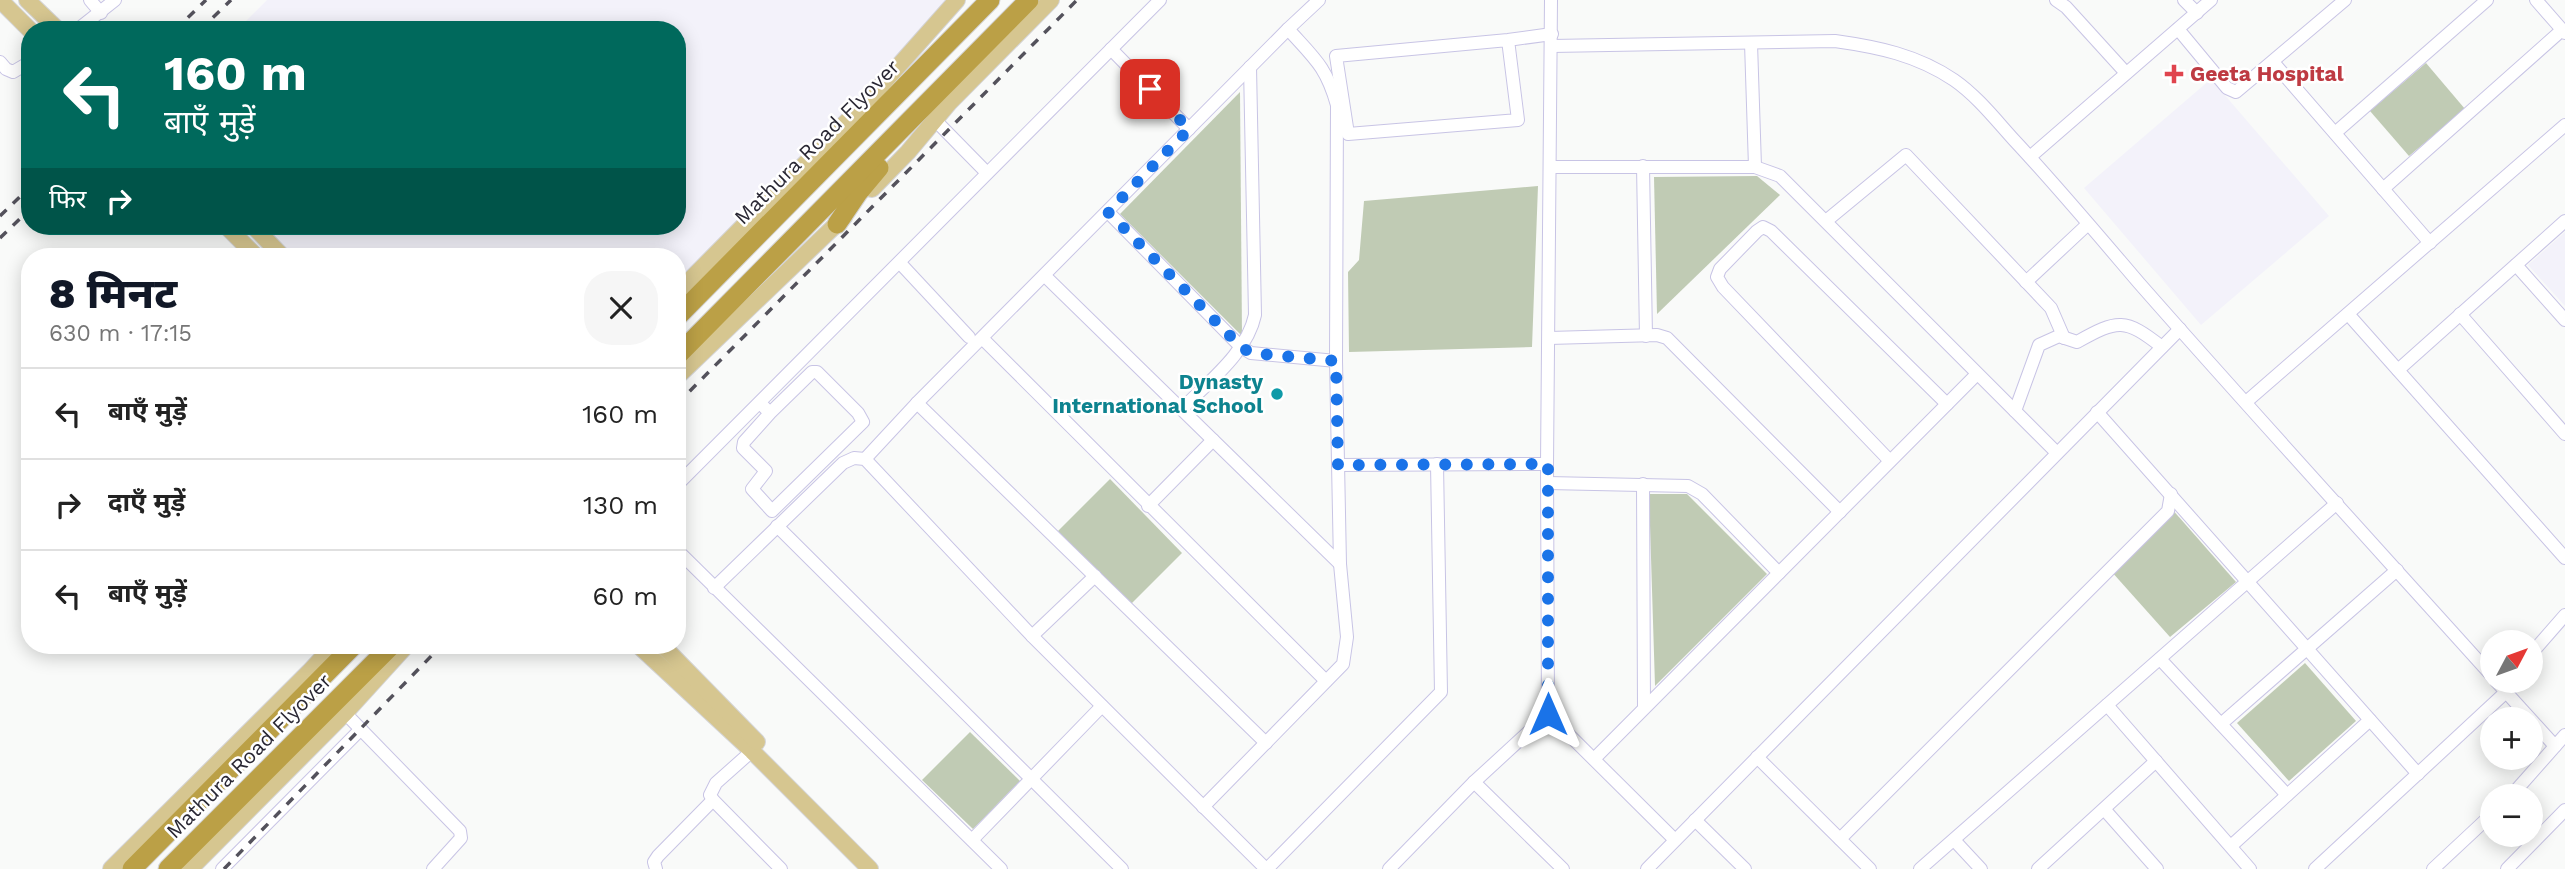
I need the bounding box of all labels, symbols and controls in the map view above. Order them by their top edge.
text: 160 m [164,44,307,102]
icon: left [49,49,140,140]
street label: Mathura Road Flyover [729,54,905,229]
pin [1120,59,1180,119]
place label: Geeta Hospital [2190,61,2344,86]
marker: Geeta Hospital [2164,64,2184,84]
icon: arrive [1131,70,1169,108]
text: बाएँ मुड़ें [164,103,255,141]
icon: right [100,182,138,220]
text: फिर [49,184,86,214]
text: 8 मिनट [49,269,177,318]
button: close [584,271,658,345]
text: 630 m · 17:15 [49,320,192,347]
place label: Dynasty International School [1052,369,1263,418]
marker: Dynasty International School [1269,386,1285,402]
icon: left [49,395,87,433]
text: बाएँ मुड़ें [108,396,187,426]
text: 160 m [582,399,658,429]
icon: right [49,486,87,524]
text: दाएँ मुड़ें [108,487,185,517]
text: 130 m [583,490,658,520]
icon: left [49,577,87,615]
text: बाएँ मुड़ें [108,578,187,608]
text: 60 m [592,581,658,611]
north arrow [2480,630,2543,693]
map controls [2480,630,2543,847]
street label: Mathura Road Flyover [161,668,337,843]
position arrow [1511,677,1585,751]
button: + [2480,707,2543,770]
button: − [2480,784,2543,847]

